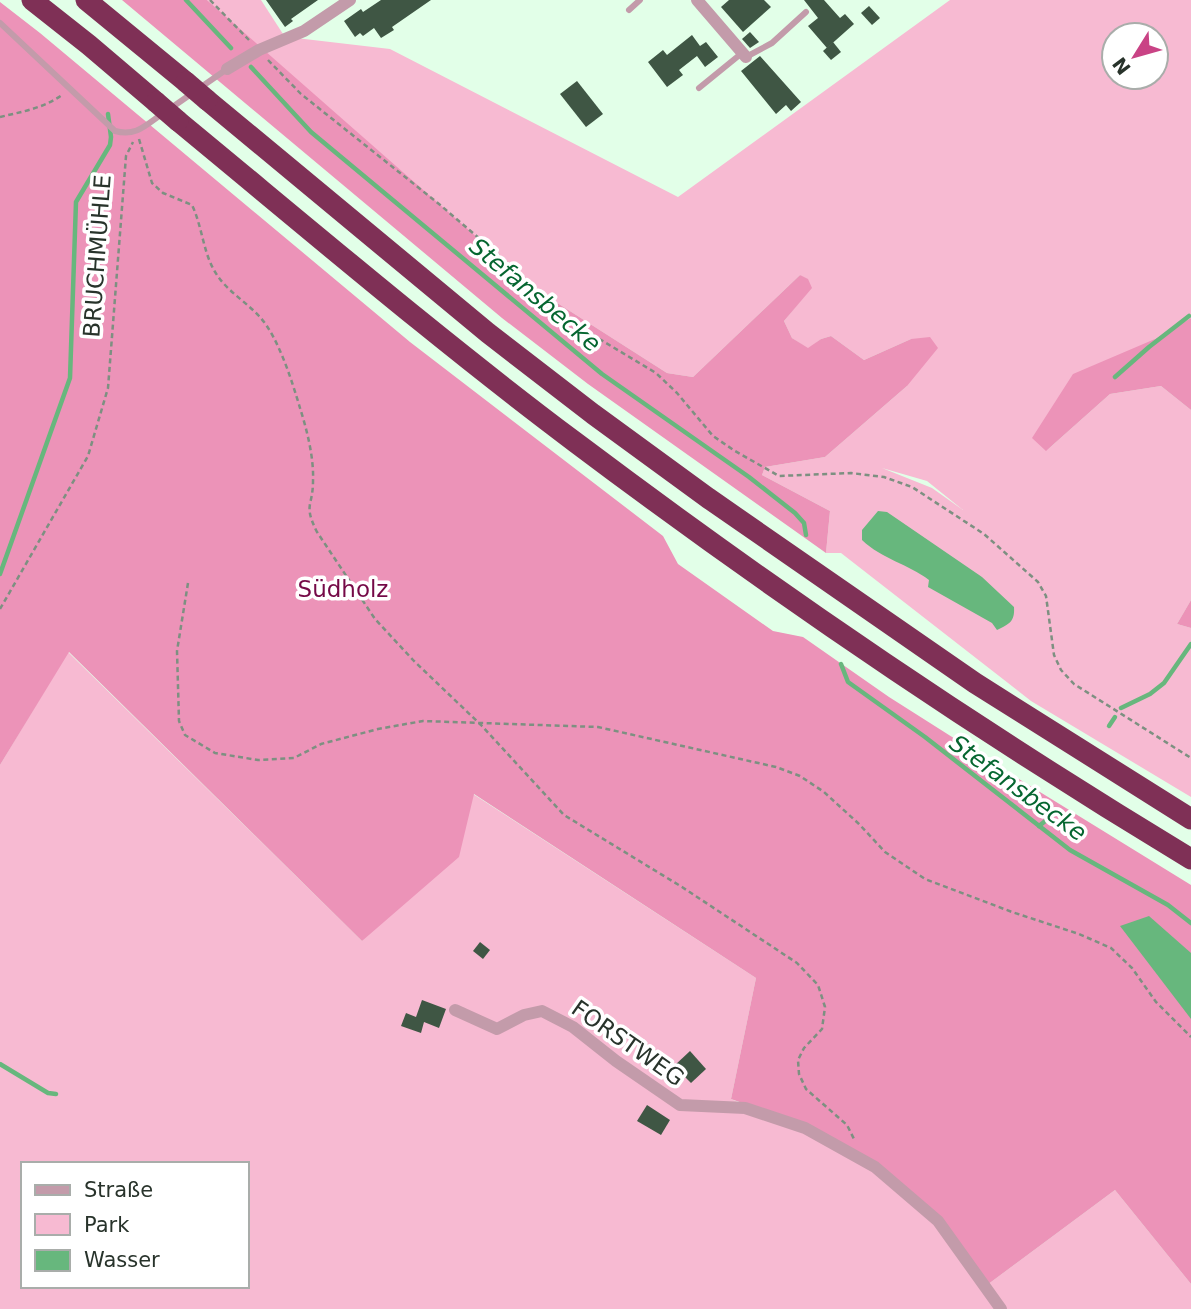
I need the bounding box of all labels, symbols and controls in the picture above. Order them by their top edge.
north arrow [1100,21,1170,91]
text: N [1108,53,1135,79]
street label: BRUCHMÜHLE [77,174,116,338]
water label: Stefansbecke [464,232,606,358]
park label: Südholz [298,576,388,602]
water label: Stefansbecke [944,729,1092,847]
street label: FORSTWEG [567,995,689,1091]
legend [21,1162,248,1288]
text: Straße [84,1178,153,1202]
text: Park [84,1213,130,1237]
text: Wasser [84,1248,160,1272]

